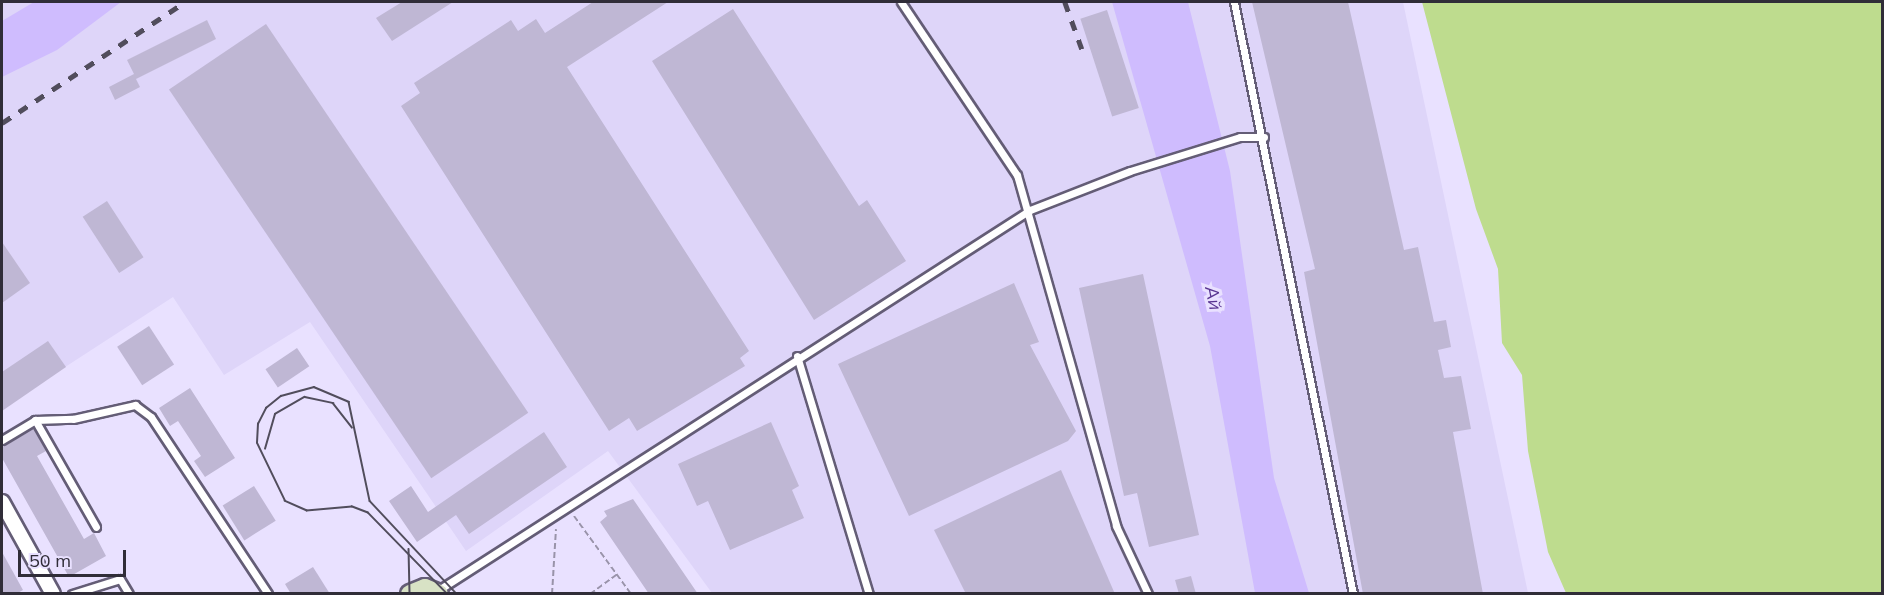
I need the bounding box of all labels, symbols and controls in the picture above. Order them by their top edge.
water label: Ай [1200,284,1226,312]
scale bar [21,538,129,576]
text: 50 m [29,549,71,572]

